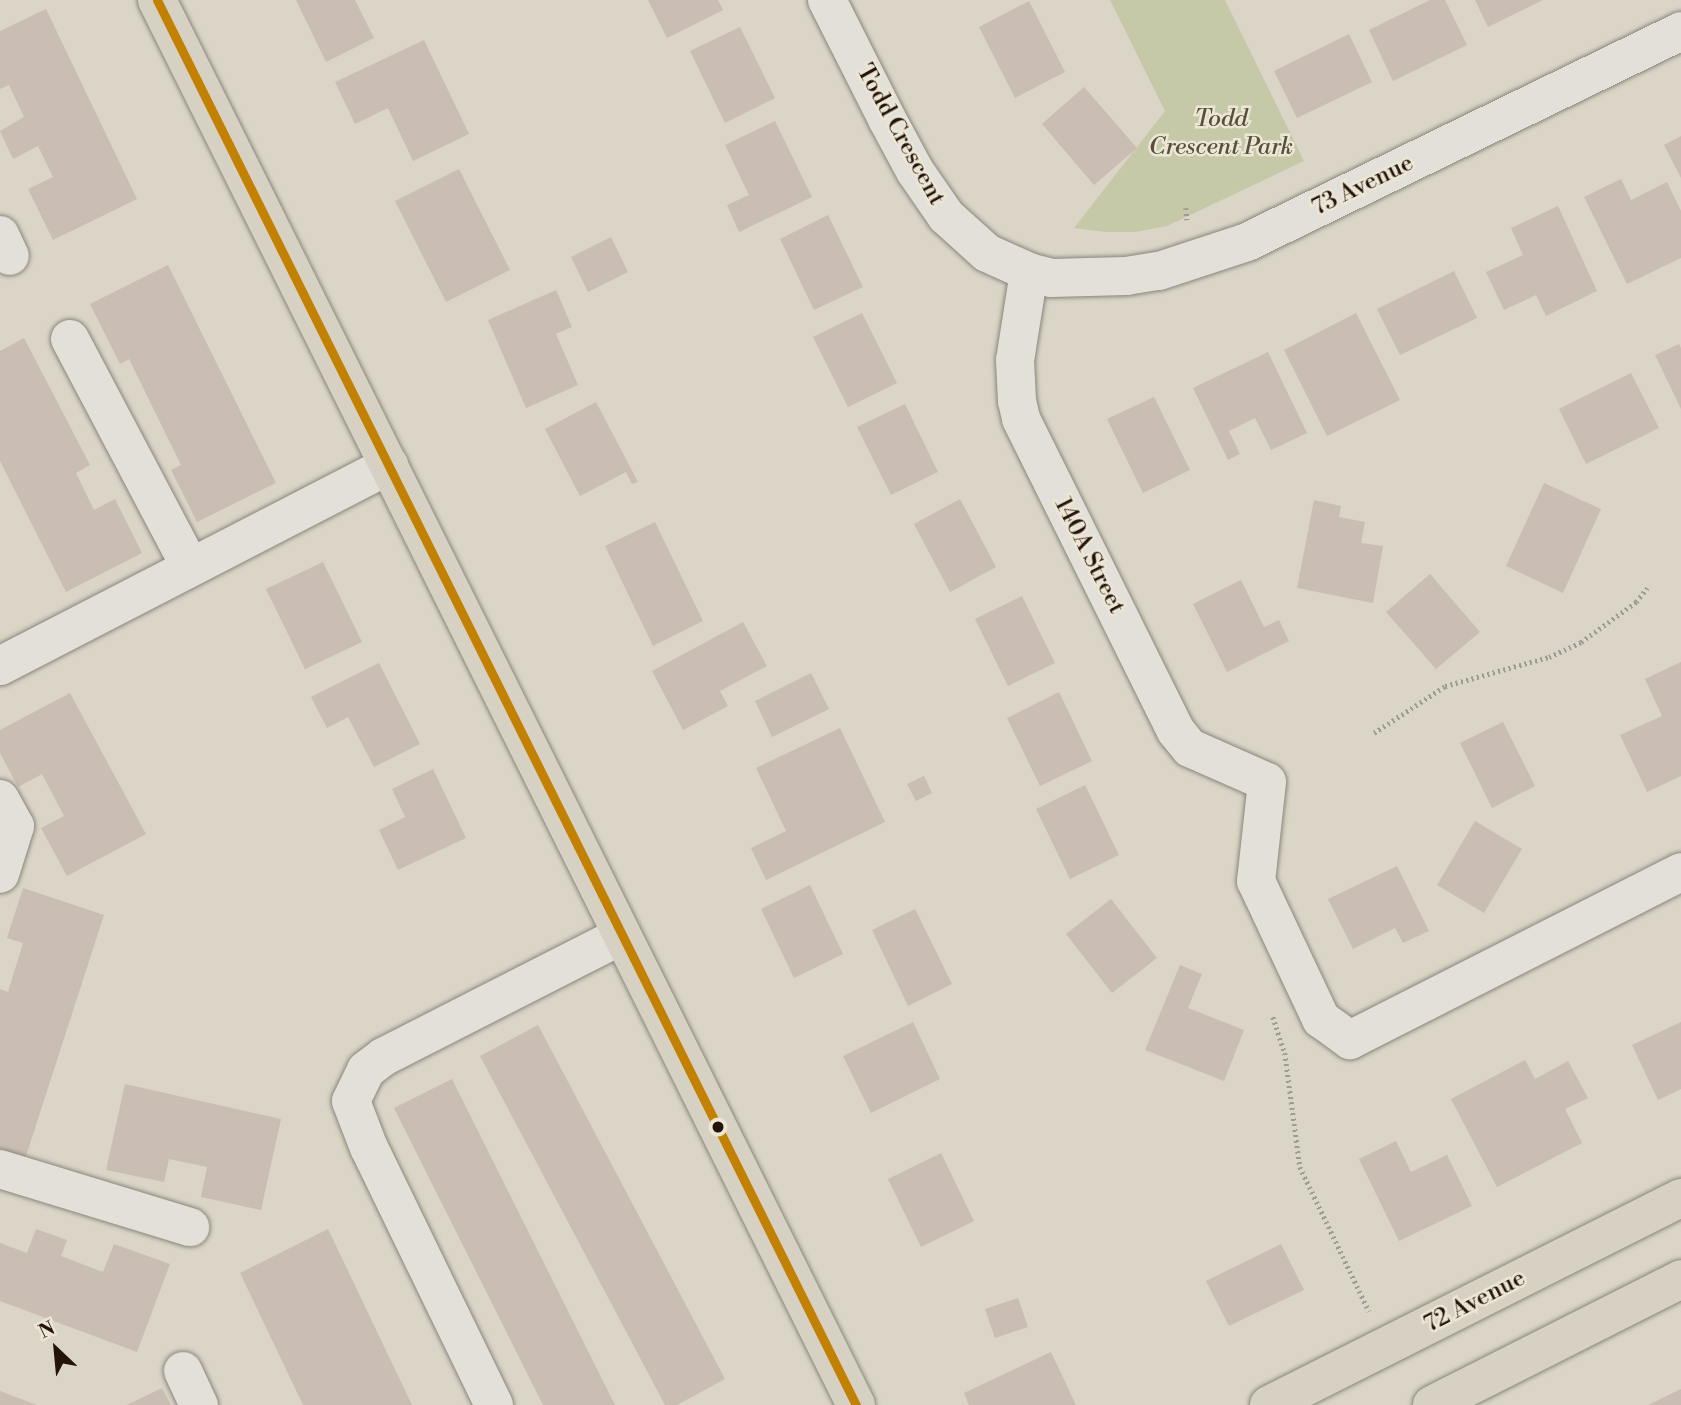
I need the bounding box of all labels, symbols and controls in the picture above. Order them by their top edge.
street label: Todd Crescent [849,59,951,211]
park label: Todd Crescent Park [1149,106,1293,162]
street label: 73 Avenue [1308,149,1418,223]
street label: 140A Street [1048,493,1130,619]
unlabelled marker [711,1120,725,1134]
street label: 72 Avenue [1420,1264,1530,1340]
north arrow [21,1314,91,1384]
text: N [35,1316,59,1344]

